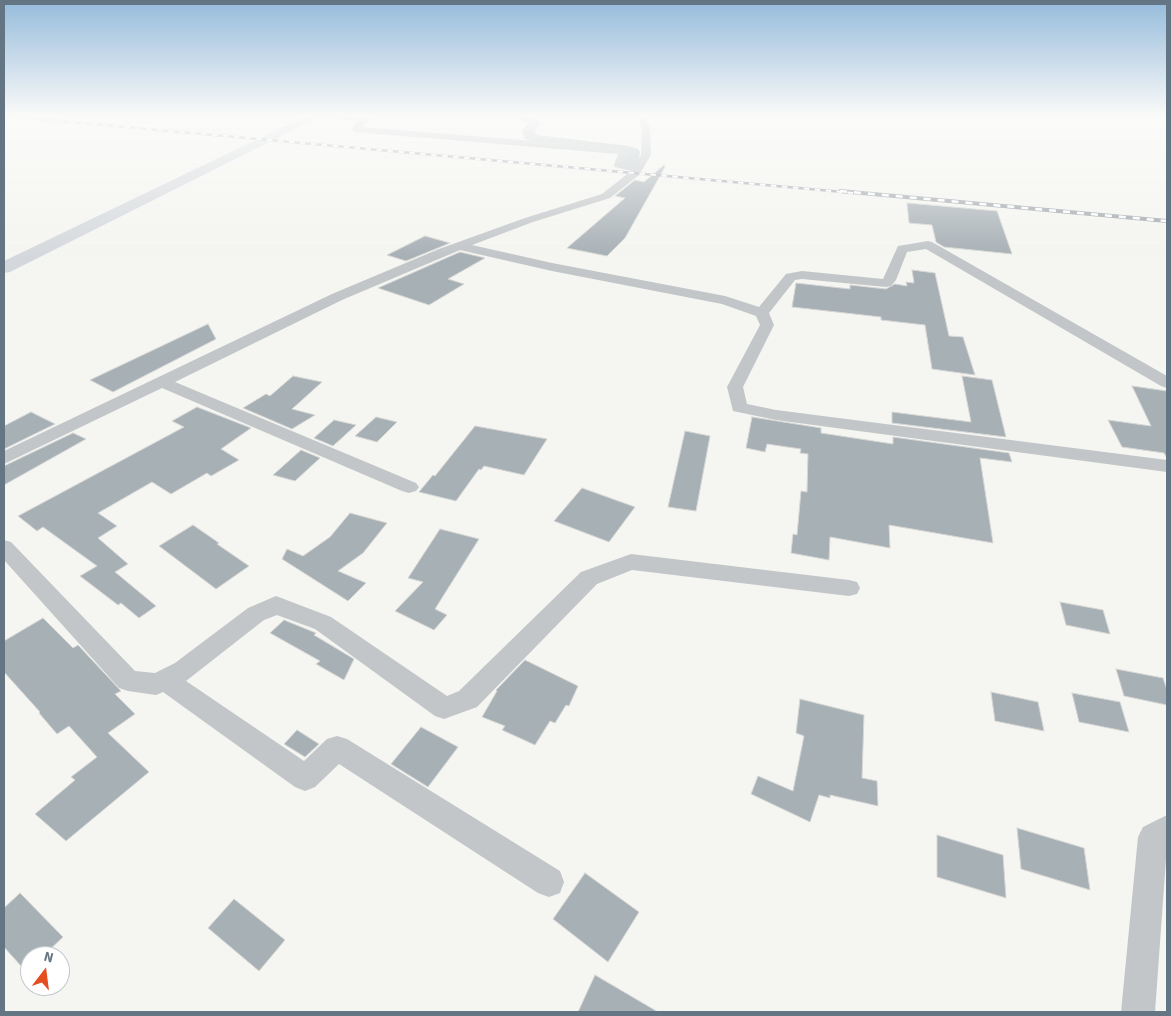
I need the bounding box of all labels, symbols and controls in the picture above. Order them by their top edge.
north arrow [20,946,70,996]
text: N [42,947,56,968]

